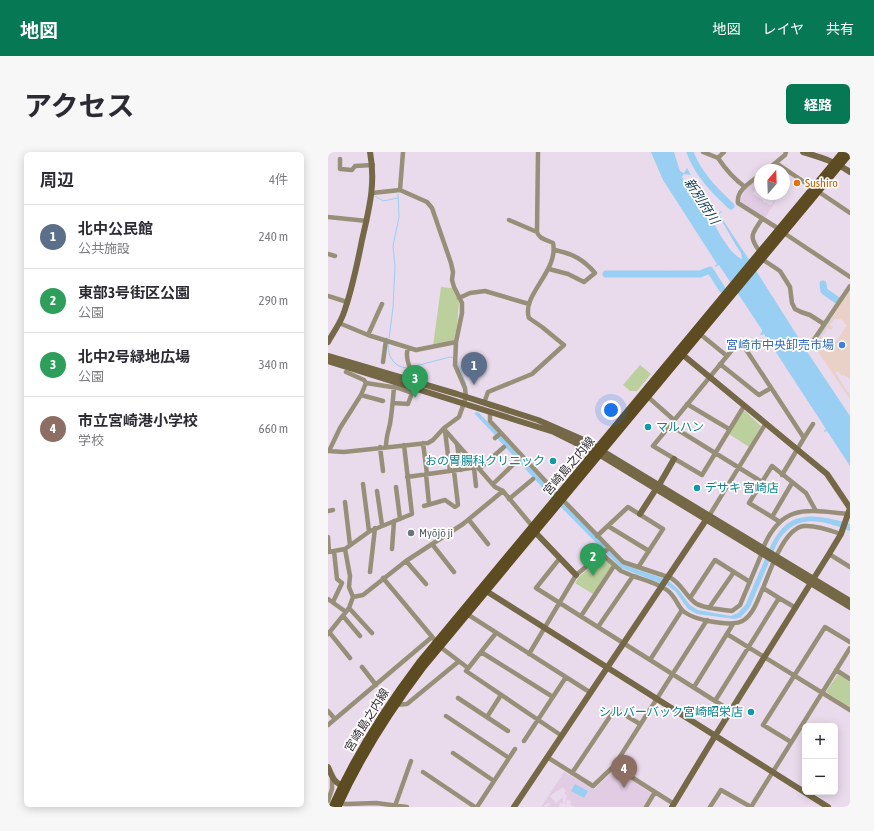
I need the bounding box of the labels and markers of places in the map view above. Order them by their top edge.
place label: Sushiro [805,176,838,190]
marker: Sushiro [792,178,802,188]
place label: 宮崎市中央卸売市場 [726,338,834,352]
marker: 宮崎市中央卸売市場 [837,340,847,350]
pin: 1 [461,352,487,385]
pin: 3 [402,365,428,398]
place label: マルハン [656,420,704,434]
marker: マルハン [643,422,653,432]
place label: おの胃腸科クリニック [425,454,545,468]
marker: おの胃腸科クリニック [548,456,558,466]
place label: デサキ 宮崎店 [705,481,779,495]
marker: デサキ 宮崎店 [692,483,702,493]
place label: Myōjō ji [419,526,453,540]
marker: Myōjō ji [406,528,416,538]
pin: 2 [580,543,606,576]
place label: シルバーバック宮崎昭栄店 [599,705,743,719]
marker: シルバーバック宮崎昭栄店 [746,707,756,717]
pin: 4 [611,755,637,788]

